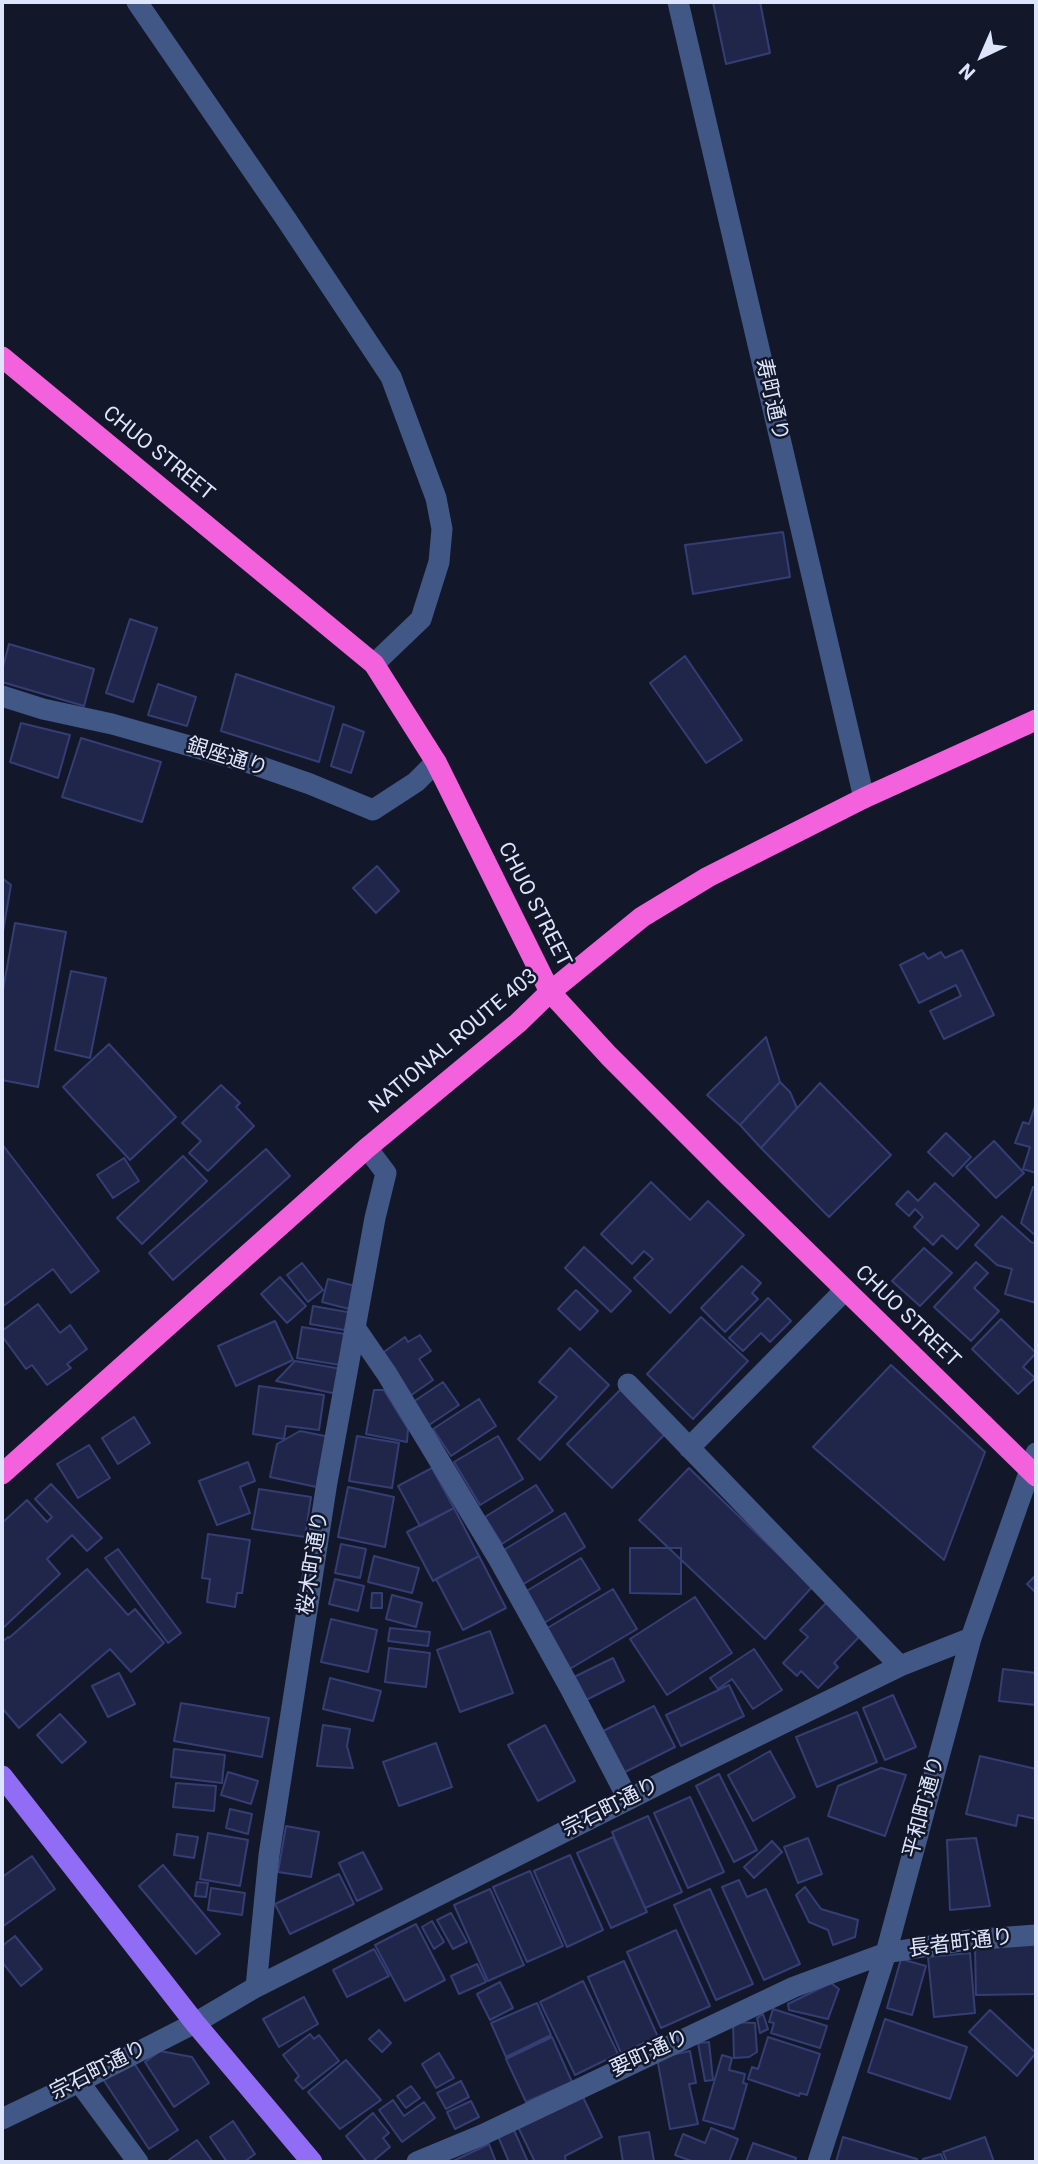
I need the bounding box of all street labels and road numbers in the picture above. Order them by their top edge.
street label: 寿町通り [749,356,793,444]
street label: CHUO STREET [97,401,219,507]
street label: 銀座通り [183,734,271,782]
street label: CHUO STREET [492,838,576,972]
street label: NATIONAL ROUTE 403 [365,964,543,1120]
street label: CHUO STREET [849,1261,965,1373]
street label: 桜木町通り [293,1509,335,1617]
street label: 平和町通り [899,1753,951,1861]
street label: 宗石町通り [559,1773,663,1843]
street label: 長者町通り [907,1925,1015,1963]
street label: 要町通り [607,2025,693,2083]
street label: 宗石町通り [47,2036,151,2106]

